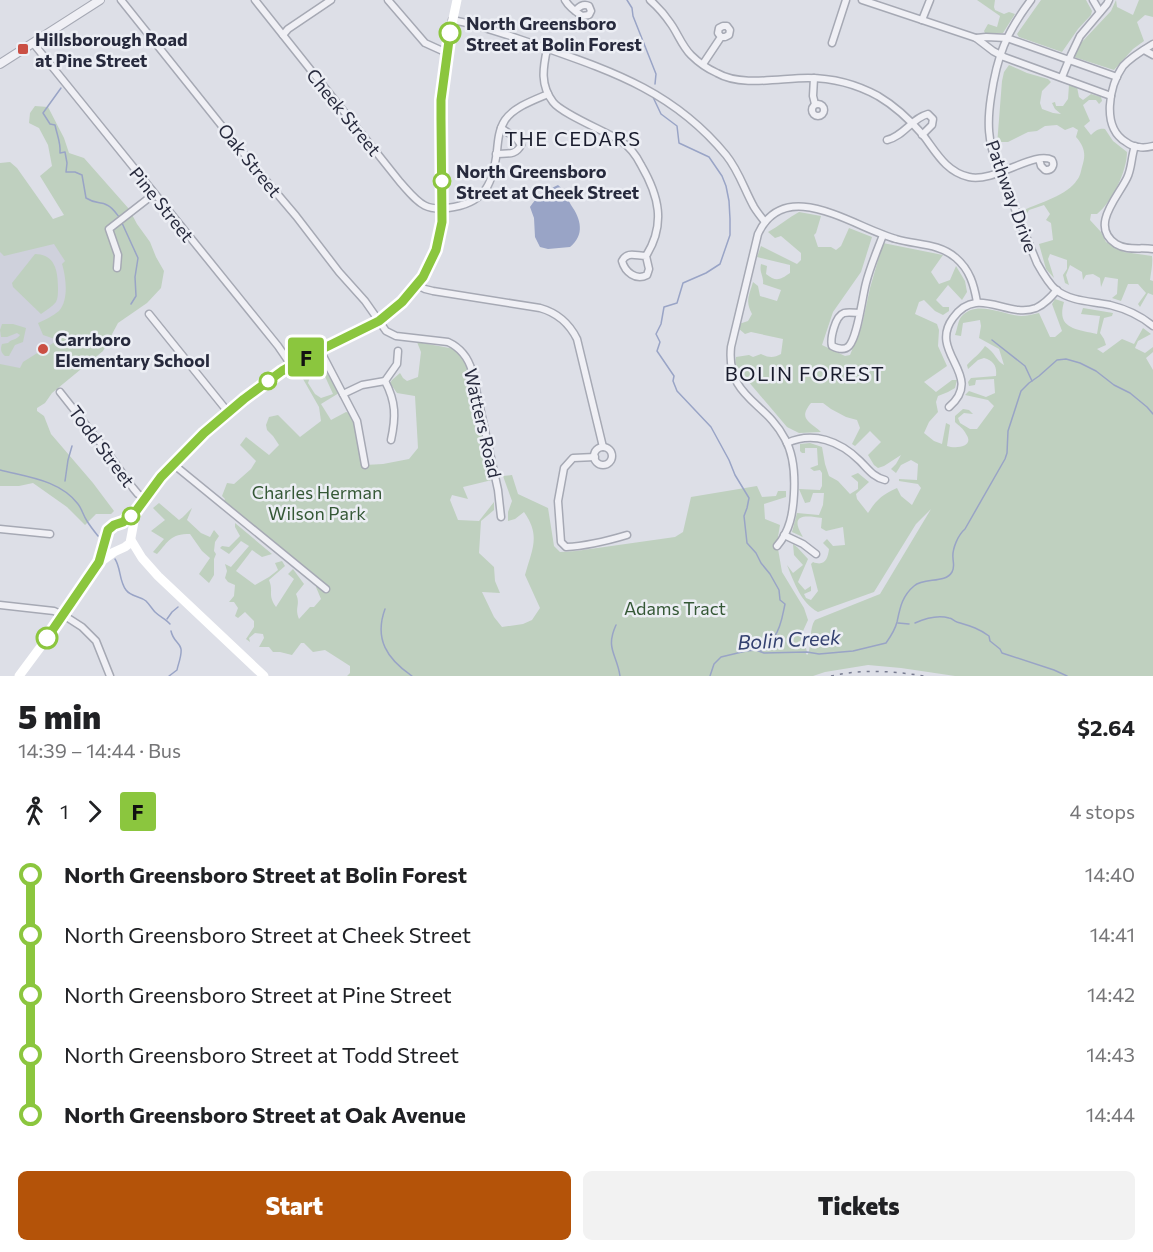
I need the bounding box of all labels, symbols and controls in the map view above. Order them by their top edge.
place label: North Greensboro Street at Bolin Forest [466,12,642,55]
marker: North Greensboro Street at Bolin Forest [439,22,461,44]
place label: Hillsborough Road at Pine Street [35,28,188,71]
marker: Hillsborough Road at Pine Street [16,42,30,56]
street label: Cheek Street [302,64,386,160]
street label: Oak Street [214,119,286,201]
district label: THE CEDARS [504,126,642,150]
street label: Pathway Drive [982,137,1042,255]
place label: North Greensboro Street at Cheek Street [456,160,640,203]
street label: Pine Street [125,162,199,246]
marker: North Greensboro Street at Cheek Street [433,172,451,190]
place label: Carrboro Elementary School [55,328,210,371]
line badge: F [286,338,326,376]
marker: Carrboro Elementary School [36,342,50,356]
text: F [300,345,312,370]
district label: BOLIN FOREST [725,361,885,385]
street label: Watters Road [460,366,506,480]
unlabelled marker [259,372,277,390]
street label: Todd Street [64,401,140,491]
park label: Charles Herman Wilson Park [252,481,382,524]
unlabelled marker [122,507,140,525]
park label: Adams Tract [624,597,726,619]
water label: Bolin Creek [737,624,843,654]
unlabelled marker [36,627,58,649]
text: 5 min [18,695,101,736]
text: $2.64 [1077,714,1135,741]
text: 14:39 – 14:44 · Bus [18,738,181,762]
icon: walk [18,795,51,828]
icon: forward [78,795,111,828]
text: 1 [60,799,69,823]
text: F [132,799,144,824]
text: 4 stops [1069,799,1135,823]
text: North Greensboro Street at Bolin Forest [64,861,467,888]
text: 14:40 [1085,862,1135,886]
text: North Greensboro Street at Cheek Street [64,921,471,948]
text: 14:41 [1090,922,1135,946]
text: North Greensboro Street at Pine Street [64,981,452,1008]
text: 14:42 [1087,982,1135,1006]
text: North Greensboro Street at Todd Street [64,1041,459,1068]
text: 14:43 [1086,1042,1135,1066]
text: North Greensboro Street at Oak Avenue [64,1101,466,1128]
text: 14:44 [1086,1102,1135,1126]
button: Start [18,1171,571,1240]
button: Tickets [583,1171,1135,1240]

